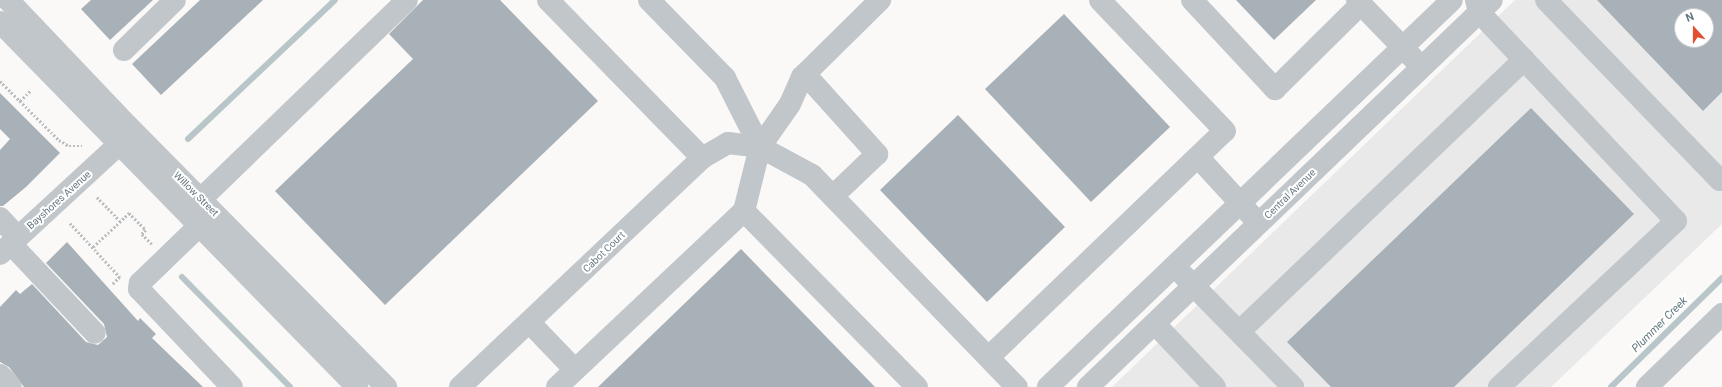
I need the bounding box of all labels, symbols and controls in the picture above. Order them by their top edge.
north arrow [1674,8,1714,48]
text: N [1684,10,1696,25]
street label: Central Avenue [1262,166,1318,222]
street label: Bayshores Avenue [25,168,93,232]
street label: Willow Street [171,169,221,219]
street label: Cabot Court [581,229,627,275]
water label: Plummer Creek [1629,294,1691,356]

